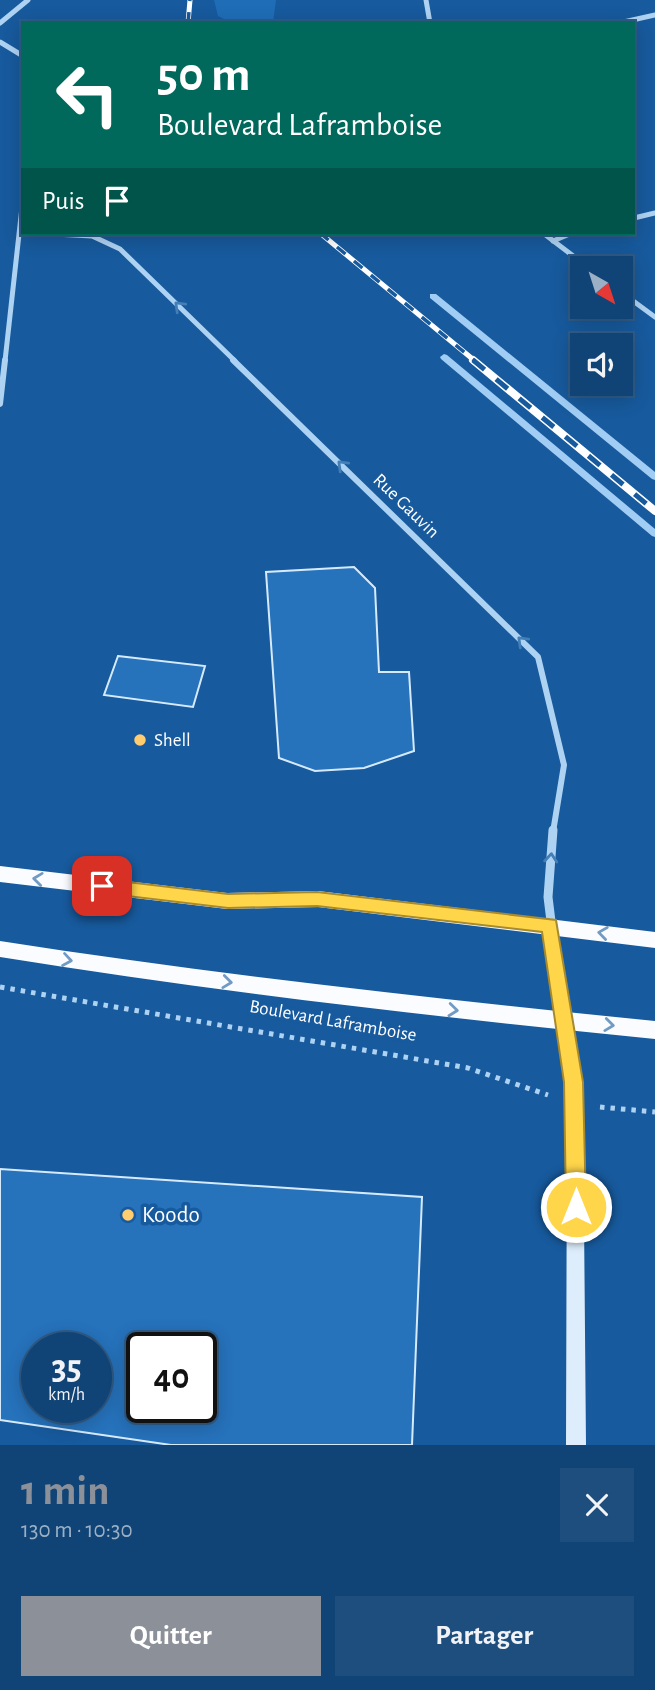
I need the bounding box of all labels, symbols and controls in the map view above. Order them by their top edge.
icon: left [42,49,133,140]
text: 50 m [157,51,251,100]
text: Boulevard Laframboise [157,109,442,141]
icon: arrive [98,182,136,220]
text: Puis [42,188,84,214]
north arrow [570,256,634,318]
map controls [570,256,633,396]
one-way arrow [174,301,187,314]
button: sound [570,333,633,396]
one-way arrow [337,460,350,473]
street label: Rue Gauvin [369,470,443,542]
one-way arrow [517,636,530,649]
place label: Shell [154,731,191,750]
marker: Shell [132,732,148,748]
one-way arrow [543,852,558,863]
pin [72,856,132,916]
icon: arrive [83,867,121,905]
one-way arrow [32,871,44,886]
one-way arrow [597,925,608,940]
one-way arrow [62,952,73,967]
one-way arrow [221,975,233,990]
street label: Boulevard Laframboise [248,997,418,1045]
one-way arrow [448,1002,459,1017]
one-way arrow [603,1017,615,1032]
position arrow [539,1170,613,1244]
place label: Koodo [142,1204,200,1227]
marker: Koodo [120,1207,136,1223]
speed limit sign: 40 [126,1332,217,1423]
text: 35 [51,1351,82,1386]
text: km/h [48,1386,85,1404]
button: close [560,1468,634,1542]
text: 1 min [21,1470,110,1512]
text: 130 m · 10:30 [21,1519,133,1542]
button: Quitter [21,1596,321,1676]
button: Partager [335,1596,634,1676]

